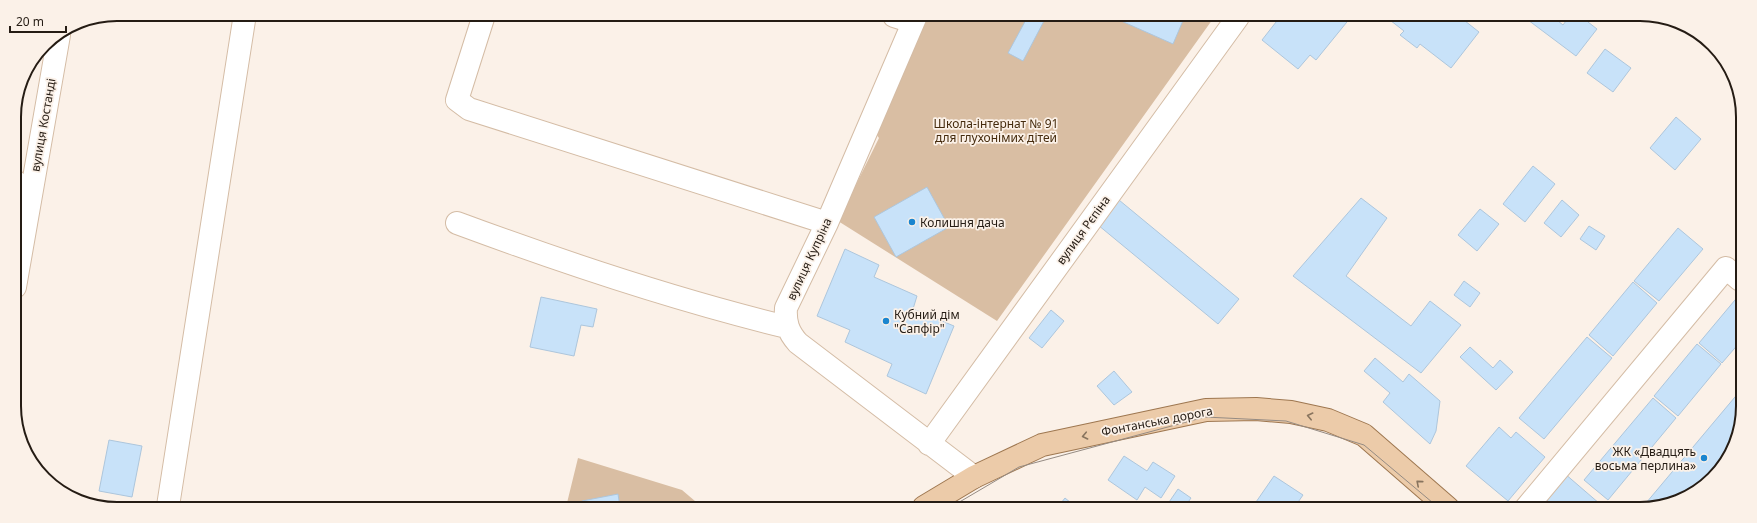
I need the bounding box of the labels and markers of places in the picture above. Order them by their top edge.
place label: Колишня дача [920,214,1005,231]
marker: Колишня дача [907,217,917,227]
place label: Кубний дім "Сапфір" [894,306,960,337]
marker: Кубний дім "Сапфір" [881,316,891,326]
place label: ЖК «Двадцять восьма перлина» [1595,443,1696,474]
marker: ЖК «Двадцять восьма перлина» [1699,453,1709,463]

